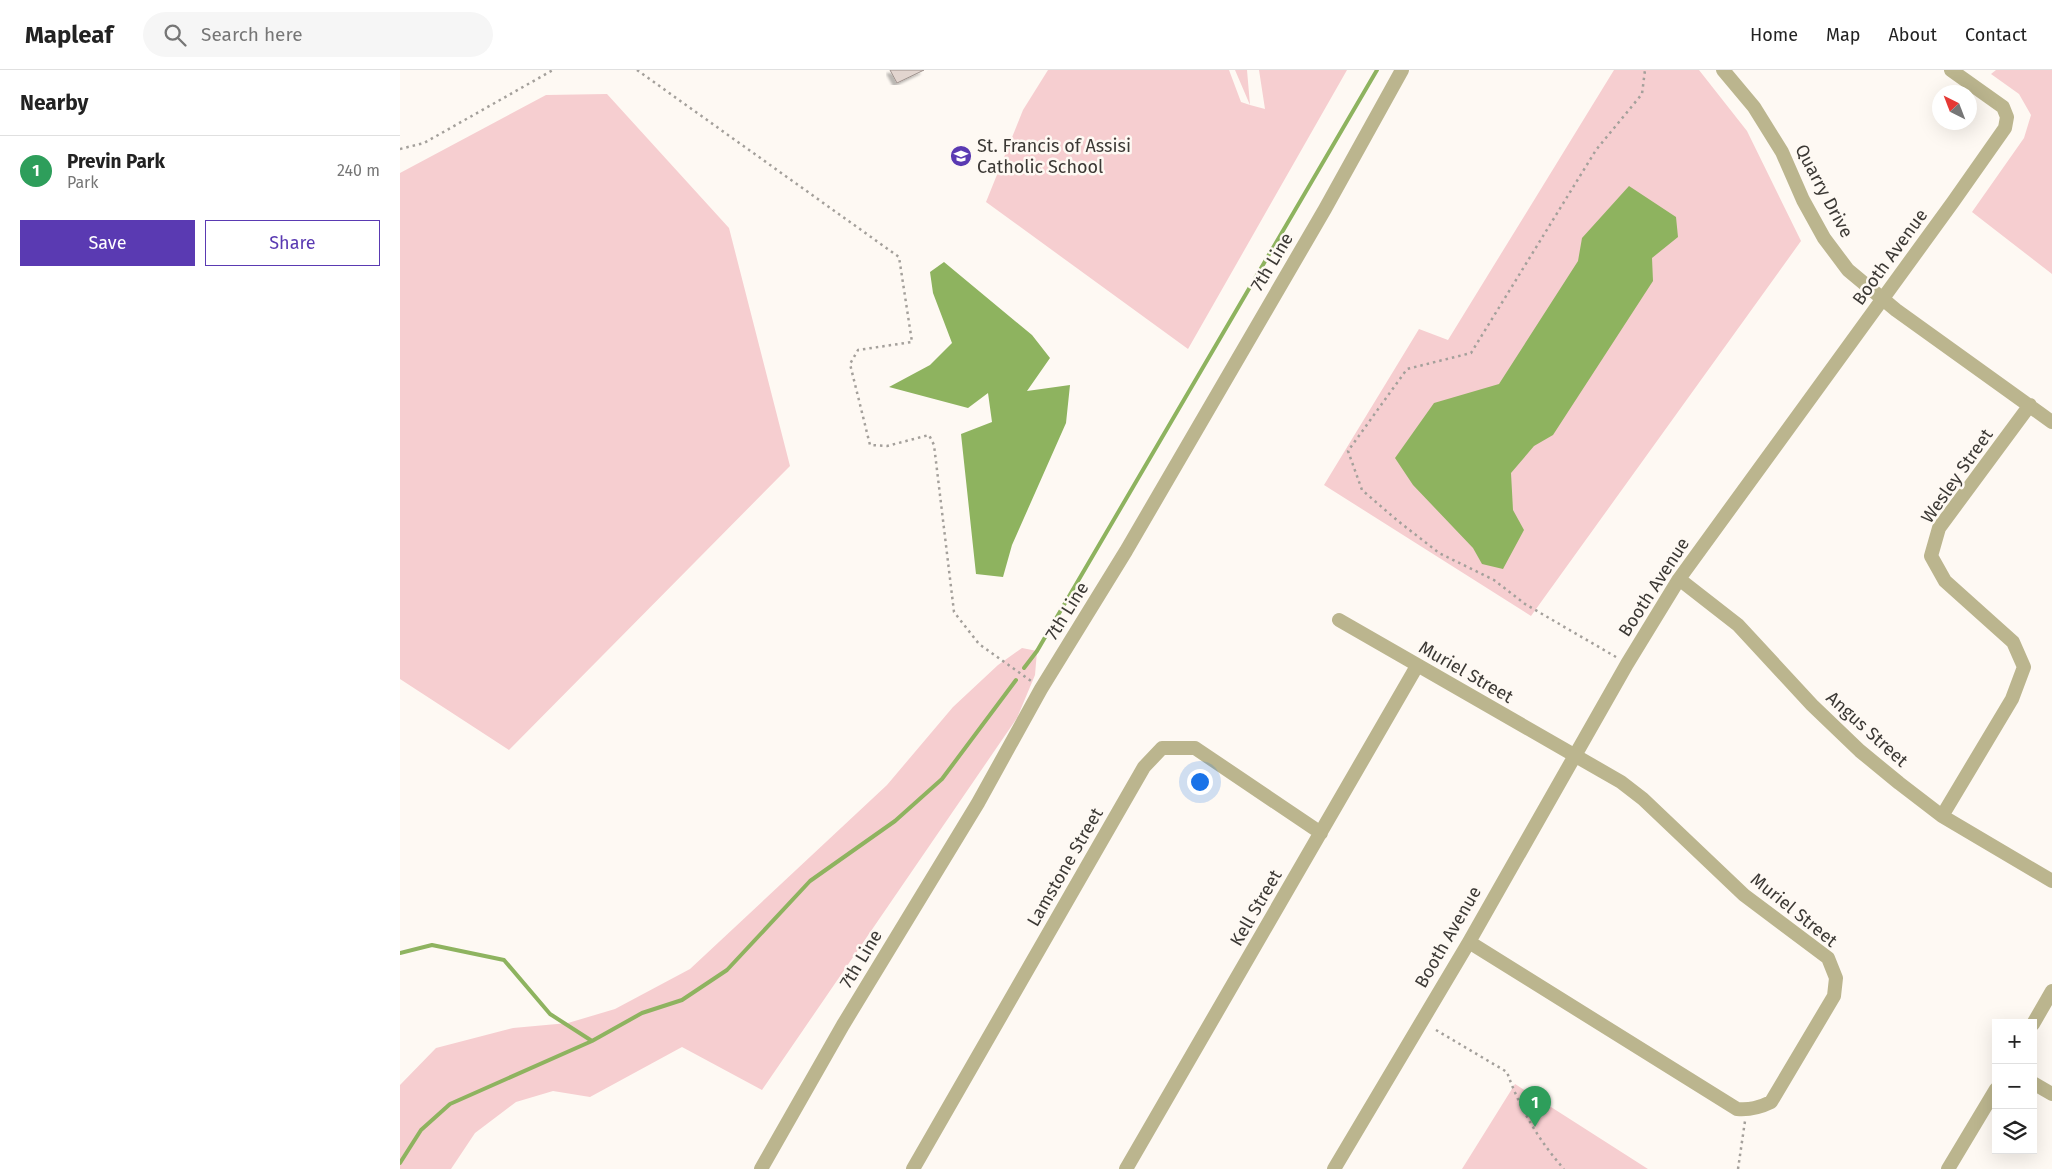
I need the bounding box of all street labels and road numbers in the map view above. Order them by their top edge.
street label: Quarry Drive [1790,141,1858,241]
street label: Booth Avenue [1848,205,1932,309]
street label: 7th Line [1246,229,1298,295]
street label: Wesley Street [1916,424,1998,527]
street label: Booth Avenue [1614,533,1694,641]
street label: 7th Line [1041,578,1093,644]
street label: Muriel Street [1415,636,1517,708]
street label: Angus Street [1822,687,1913,772]
street label: Lamstone Street [1022,803,1108,930]
street label: Kell Street [1225,866,1287,950]
street label: Muriel Street [1746,868,1842,952]
street label: Booth Avenue [1410,882,1486,992]
street label: 7th Line [835,926,887,992]

